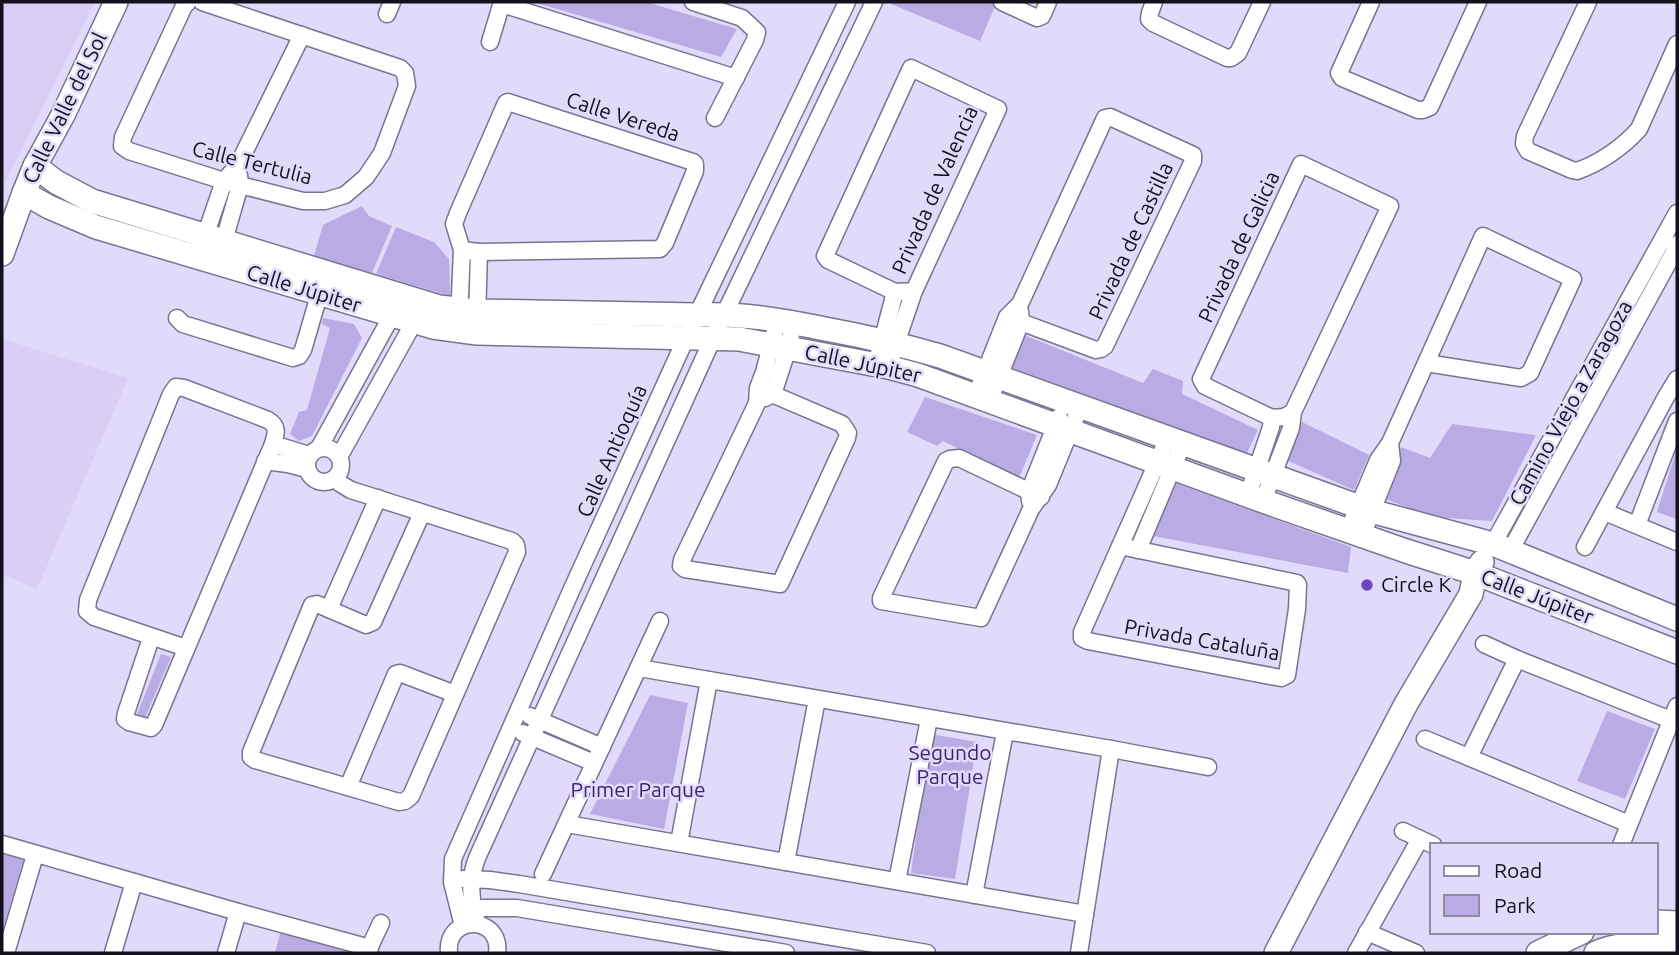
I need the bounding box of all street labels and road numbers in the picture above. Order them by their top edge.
street label: Calle Valle del Sol [17,28,111,187]
street label: Calle Vereda [564,86,683,146]
street label: Privada de Valencia [886,102,982,277]
street label: Calle Tertulia [190,136,315,189]
street label: Privada de Castilla [1083,158,1177,323]
street label: Privada de Galicia [1193,167,1284,326]
street label: Calle Júpiter [244,259,365,317]
street label: Camino Viejo a Zaragoza [1504,296,1637,509]
street label: Calle Júpiter [803,339,924,387]
street label: Calle Antioquía [571,381,651,521]
street label: Calle Júpiter [1478,564,1597,629]
street label: Privada Cataluña [1123,614,1282,665]

